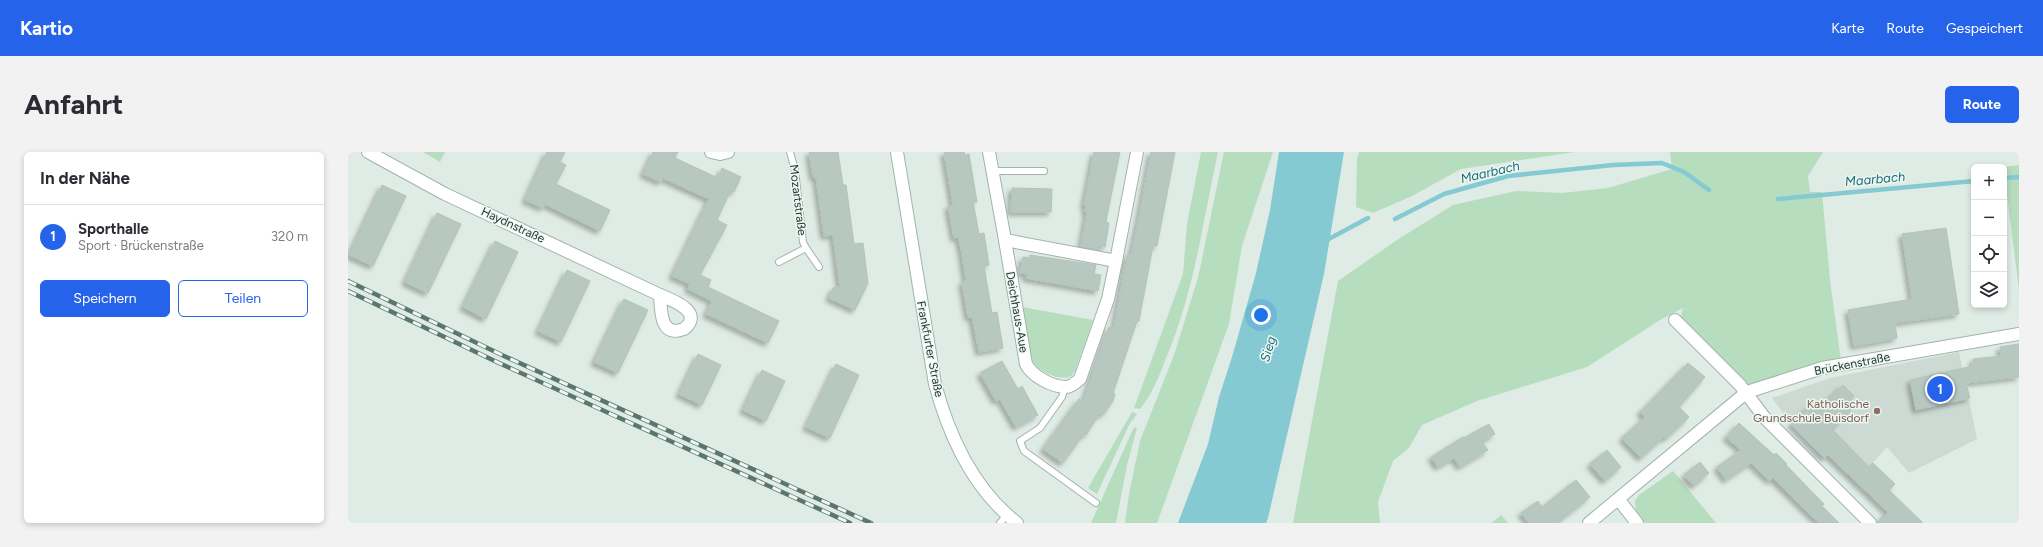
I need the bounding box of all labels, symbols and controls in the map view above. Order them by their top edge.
text: Kartio [20,17,73,40]
text: Karte [1831,20,1864,37]
text: Route [1886,20,1924,37]
text: Gespeichert [1946,20,2023,37]
button: Route [1945,86,2019,123]
text: Anfahrt [24,87,123,121]
water label: Maarbach [1459,158,1521,186]
street label: Mozartstraße [787,164,809,237]
map controls [1971,164,2007,308]
button: + [1971,164,2007,200]
text: In der Nähe [40,168,130,188]
water label: Maarbach [1844,169,1906,189]
button: − [1971,200,2007,236]
street label: Haydnstraße [479,204,547,246]
text: Sporthalle [78,220,149,238]
text: 1 [50,229,56,244]
text: 320 m [271,229,308,244]
button: locate [1971,236,2007,272]
text: Sport · Brückenstraße [78,238,204,253]
street label: Deichhaus-Aue [1003,270,1031,354]
button: layers [1971,272,2007,308]
button: Speichern [40,280,170,317]
button: Teilen [178,280,308,317]
street label: Frankfurter Straße [914,300,946,399]
your location [1251,305,1271,325]
water label: Sieg [1257,334,1279,364]
street label: Brückenstraße [1813,350,1892,378]
pin: 1 [1927,374,1953,404]
place label: Katholische Grundschule Buisdorf [1753,397,1870,425]
marker: Katholische Grundschule Buisdorf [1872,406,1882,416]

